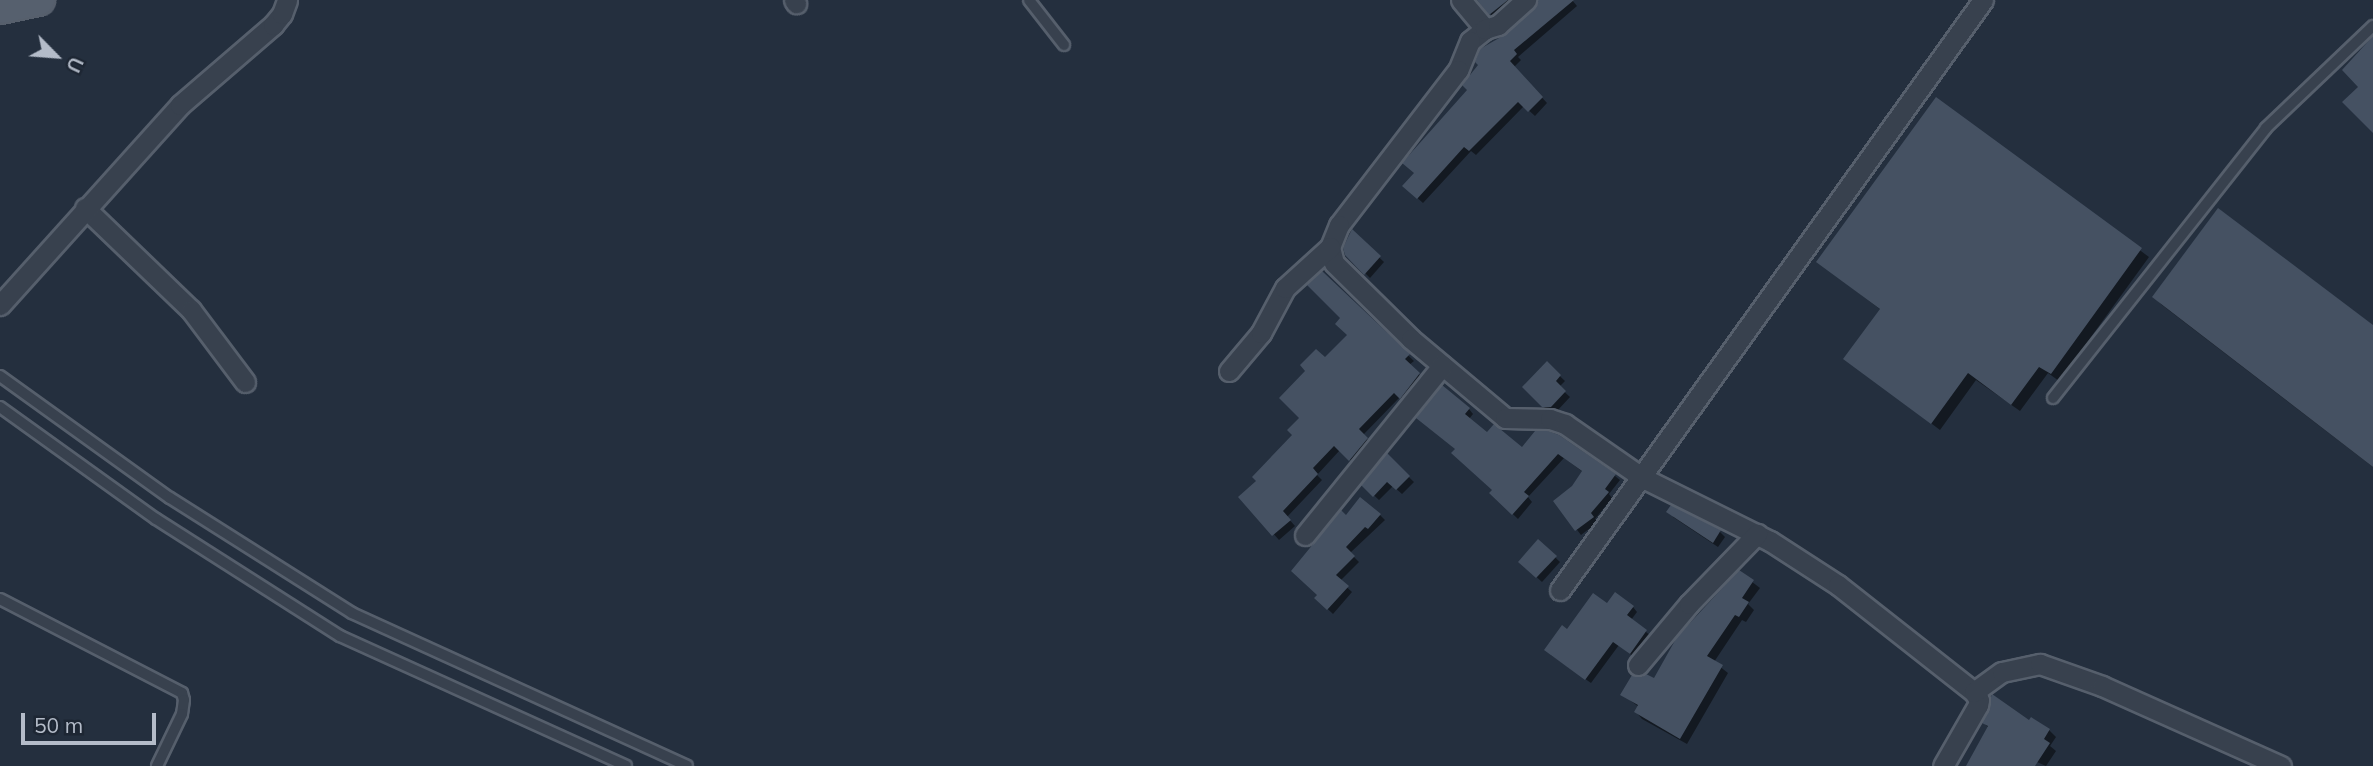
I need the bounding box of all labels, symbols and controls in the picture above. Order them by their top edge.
north arrow [21,21,91,91]
text: U [61,53,89,76]
scale bar [24,700,159,744]
text: 50 m [34,712,83,738]

